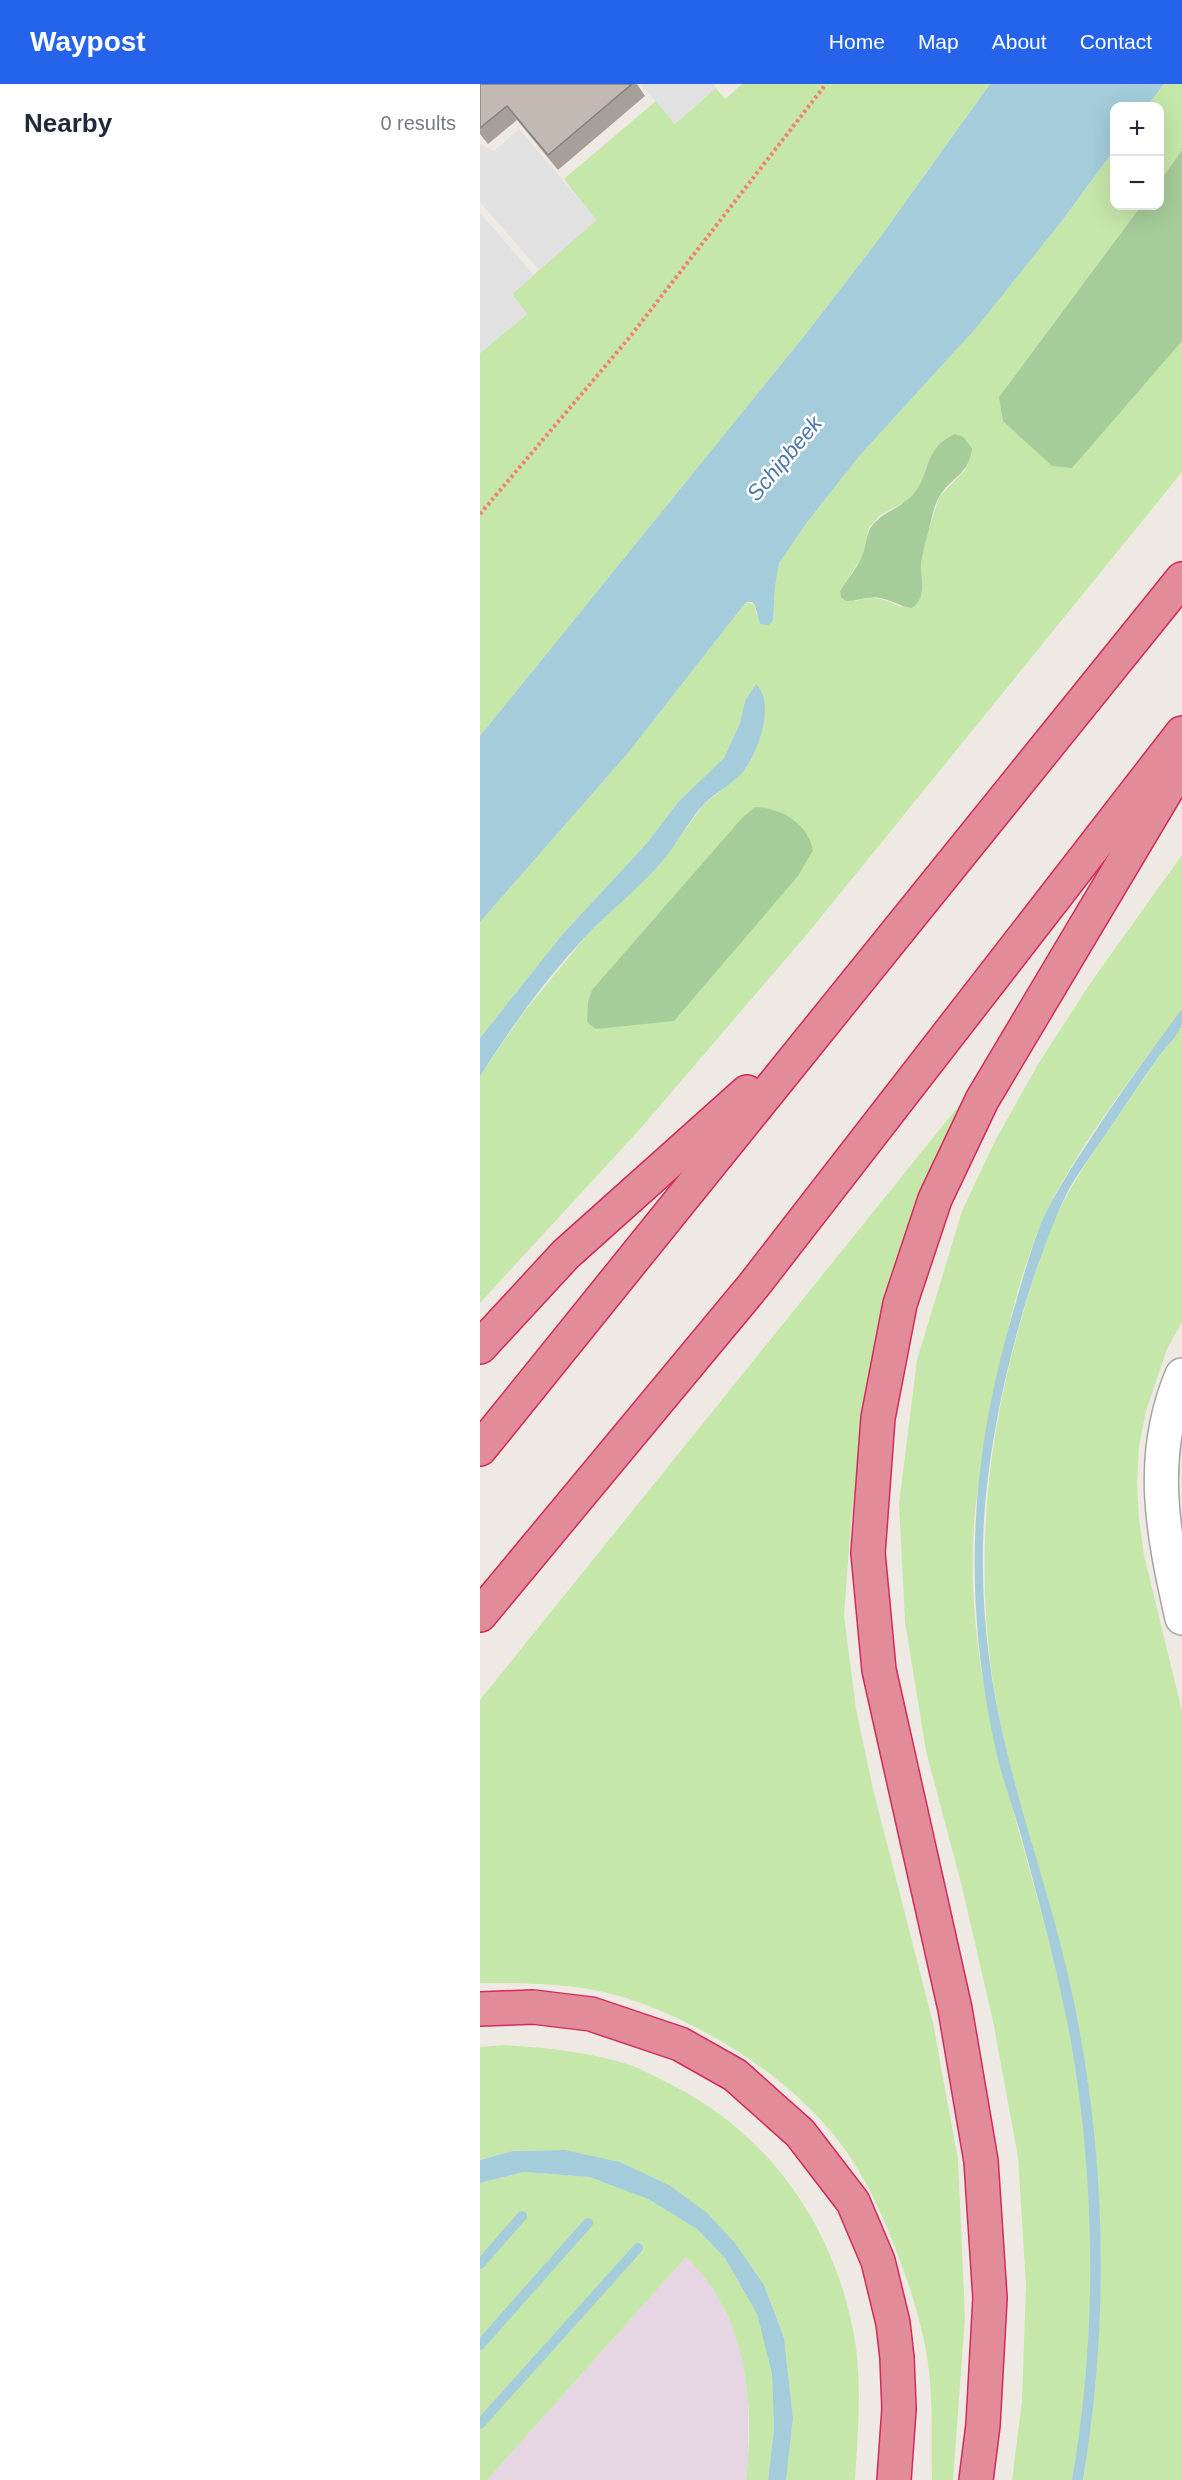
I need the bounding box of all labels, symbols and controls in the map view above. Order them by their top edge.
text: Waypost [30,26,146,57]
text: Home [829,30,885,53]
text: Map [918,30,959,53]
text: About [992,30,1047,53]
text: Contact [1080,30,1152,53]
map controls [1110,102,1164,210]
button: + [1110,102,1164,156]
text: Nearby [24,108,112,138]
text: 0 results [380,112,456,134]
button: − [1110,156,1164,210]
water label: Schipbeek [742,410,828,506]

